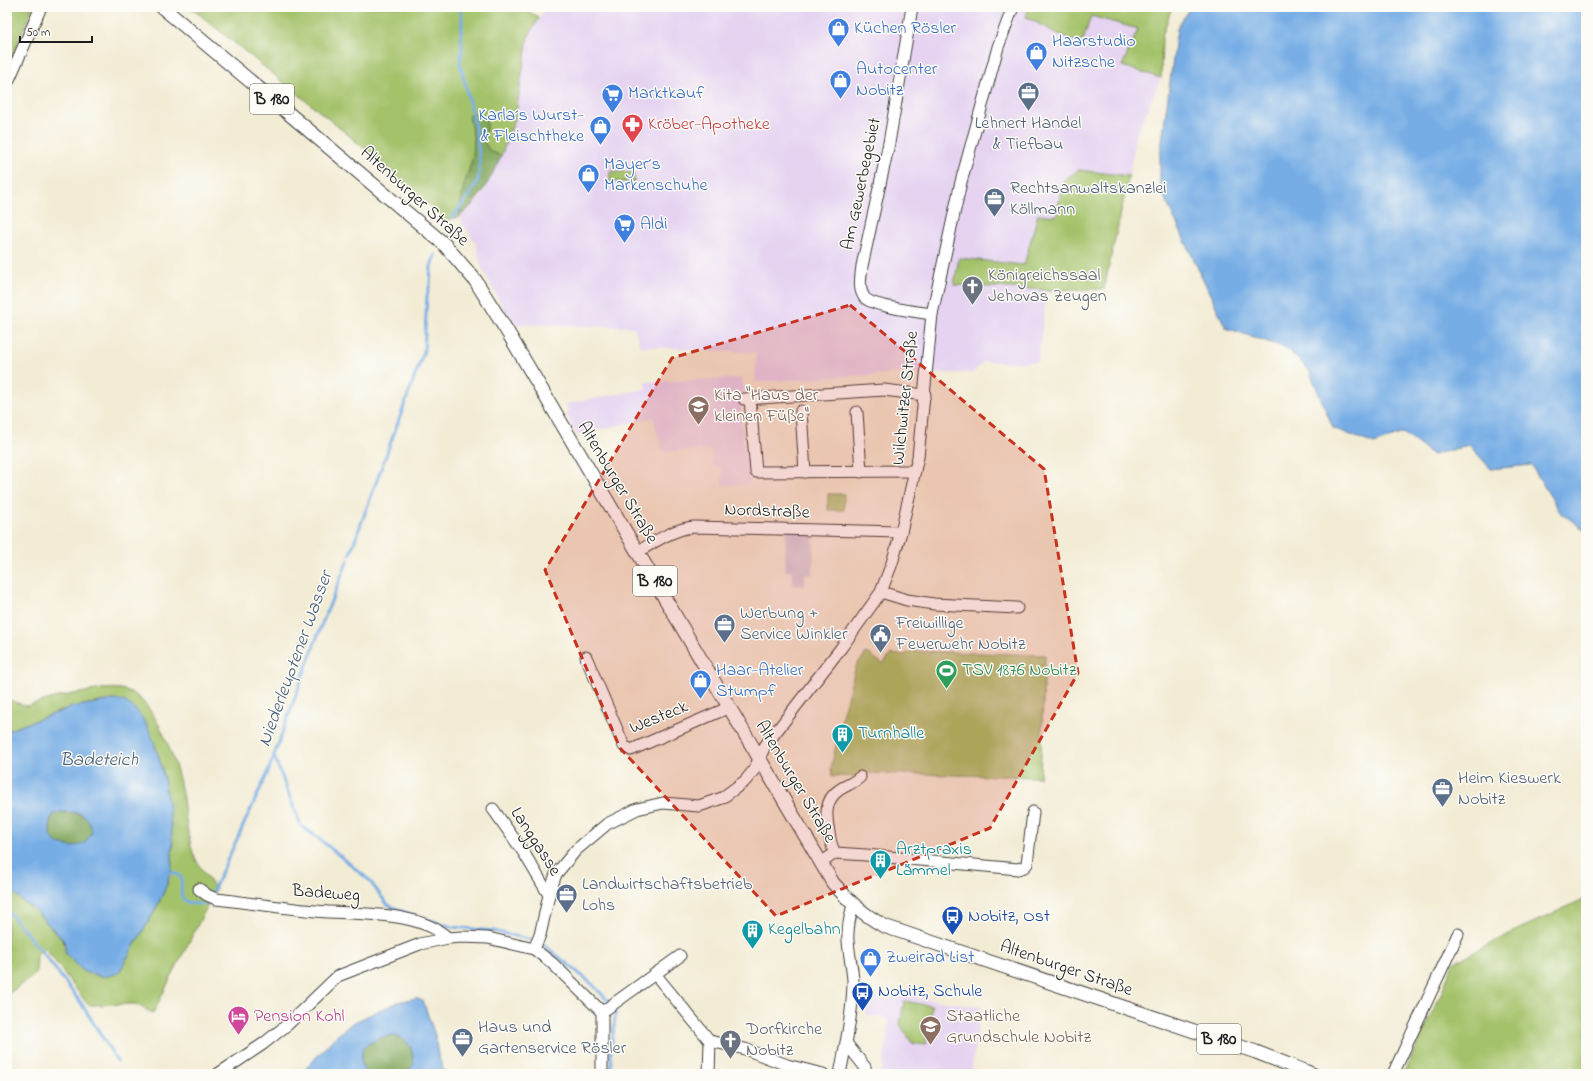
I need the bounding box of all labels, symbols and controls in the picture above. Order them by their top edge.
shop icon: Küchen Rösler [825,16,851,49]
place label: Küchen Rösler [854,16,957,42]
scale bar [20,18,92,44]
text: 50 m [26,24,50,42]
place label: Haarstudio Nitzsche [1052,29,1136,76]
shop icon: Haarstudio Nitzsche [1023,39,1049,72]
place label: Autocenter Nobitz [856,57,938,104]
shop icon: Autocenter Nobitz [827,67,853,100]
office icon: Lehnert Handel & Tiefbau [1015,80,1041,113]
supermarket icon: Marktkauf [599,81,625,114]
place label: Marktkauf [628,81,705,107]
road number: B 180 [250,84,294,114]
place label: Karla´s Wurst- & Fleischtheke [479,103,585,150]
place label: Lehnert Handel & Tiefbau [975,111,1081,158]
pharmacy icon: Kröber-Apotheke [619,112,645,145]
place label: Kröber-Apotheke [648,112,771,138]
shop icon: Karla´s Wurst- & Fleischtheke [587,113,613,146]
street label: Am Gewerbegebiet [835,115,890,253]
street label: Altenburger Straße [353,141,475,255]
place label: Mayer´s Markenschuhe [604,152,709,199]
shop icon: Mayer´s Markenschuhe [575,162,601,195]
place label: Rechtsanwaltskanzlei Köllmann [1010,176,1166,223]
office icon: Rechtsanwaltskanzlei Köllmann [982,186,1008,219]
supermarket icon: Aldi [612,212,638,245]
place label: Aldi [640,212,667,238]
place label: Königreichssaal Jehovas Zeugen [988,263,1107,311]
church icon: Königreichssaal Jehovas Zeugen [959,273,985,306]
street label: Wilchwitzer Straße [886,329,926,466]
place label: Kita "Haus der kleinen Füße" [714,383,819,430]
school or university icon: Kita "Haus der kleinen Füße" [686,393,712,426]
street label: Altenburger Straße [569,417,664,551]
street label: Nordstraße [724,498,811,527]
water label: Niederleuptener Wasser [252,566,341,750]
road number: B 180 [633,566,677,596]
place label: Werbung + Service Winkler [740,601,848,648]
office icon: Werbung + Service Winkler [712,611,738,644]
place label: Freiwillige Feuerwehr Nobitz [895,611,1026,658]
public building icon: Freiwillige Feuerwehr Nobitz [867,621,893,654]
place label: Haar-Atelier Stumpf [716,658,804,705]
sports icon: TSV 1876 Nobitz [933,658,959,691]
place label: TSV 1876 Nobitz [962,658,1077,684]
shop icon: Haar-Atelier Stumpf [687,668,713,701]
street label: Westeck [626,694,692,742]
street label: Altenburger Straße [747,716,842,850]
building icon: Turnhalle [830,721,856,754]
place label: Turnhalle [858,721,925,747]
water label: Badeteich [60,747,139,774]
place label: Heim Kieswerk Nobitz [1458,766,1561,813]
office icon: Heim Kieswerk Nobitz [1429,776,1455,809]
street label: Langgasse [502,802,568,883]
place label: Arztpraxis Lämmel [896,837,972,884]
building icon: Arztpraxis Lämmel [868,847,894,880]
place label: Landwirtschaftsbetrieb Lohs [582,872,753,919]
street label: Badeweg [290,879,361,910]
office icon: Landwirtschaftsbetrieb Lohs [553,882,579,915]
bus stop icon: Nobitz, Ost [940,904,966,937]
place label: Nobitz, Ost [968,904,1050,930]
building icon: Kegelbahn [740,917,766,950]
place label: Kegelbahn [768,917,841,944]
street label: Altenburger Straße [996,934,1137,1005]
shop icon: Zweirad List [858,945,884,978]
place label: Zweirad List [886,945,974,971]
bus stop icon: Nobitz, Schule [850,979,876,1012]
place label: Nobitz, Schule [878,979,983,1005]
hotel icon: Pension Kohl [225,1004,251,1037]
place label: Pension Kohl [254,1004,345,1030]
place label: Staatliche Grundschule Nobitz [946,1004,1091,1051]
school or university icon: Staatliche Grundschule Nobitz [917,1014,943,1047]
place label: Haus und Gartenservice Rösler [478,1015,627,1062]
place label: Dorfkirche Nobitz [745,1017,823,1064]
road number: B 180 [1197,1024,1241,1054]
office icon: Haus und Gartenservice Rösler [449,1025,475,1058]
church icon: Dorfkirche Nobitz [717,1027,743,1060]

